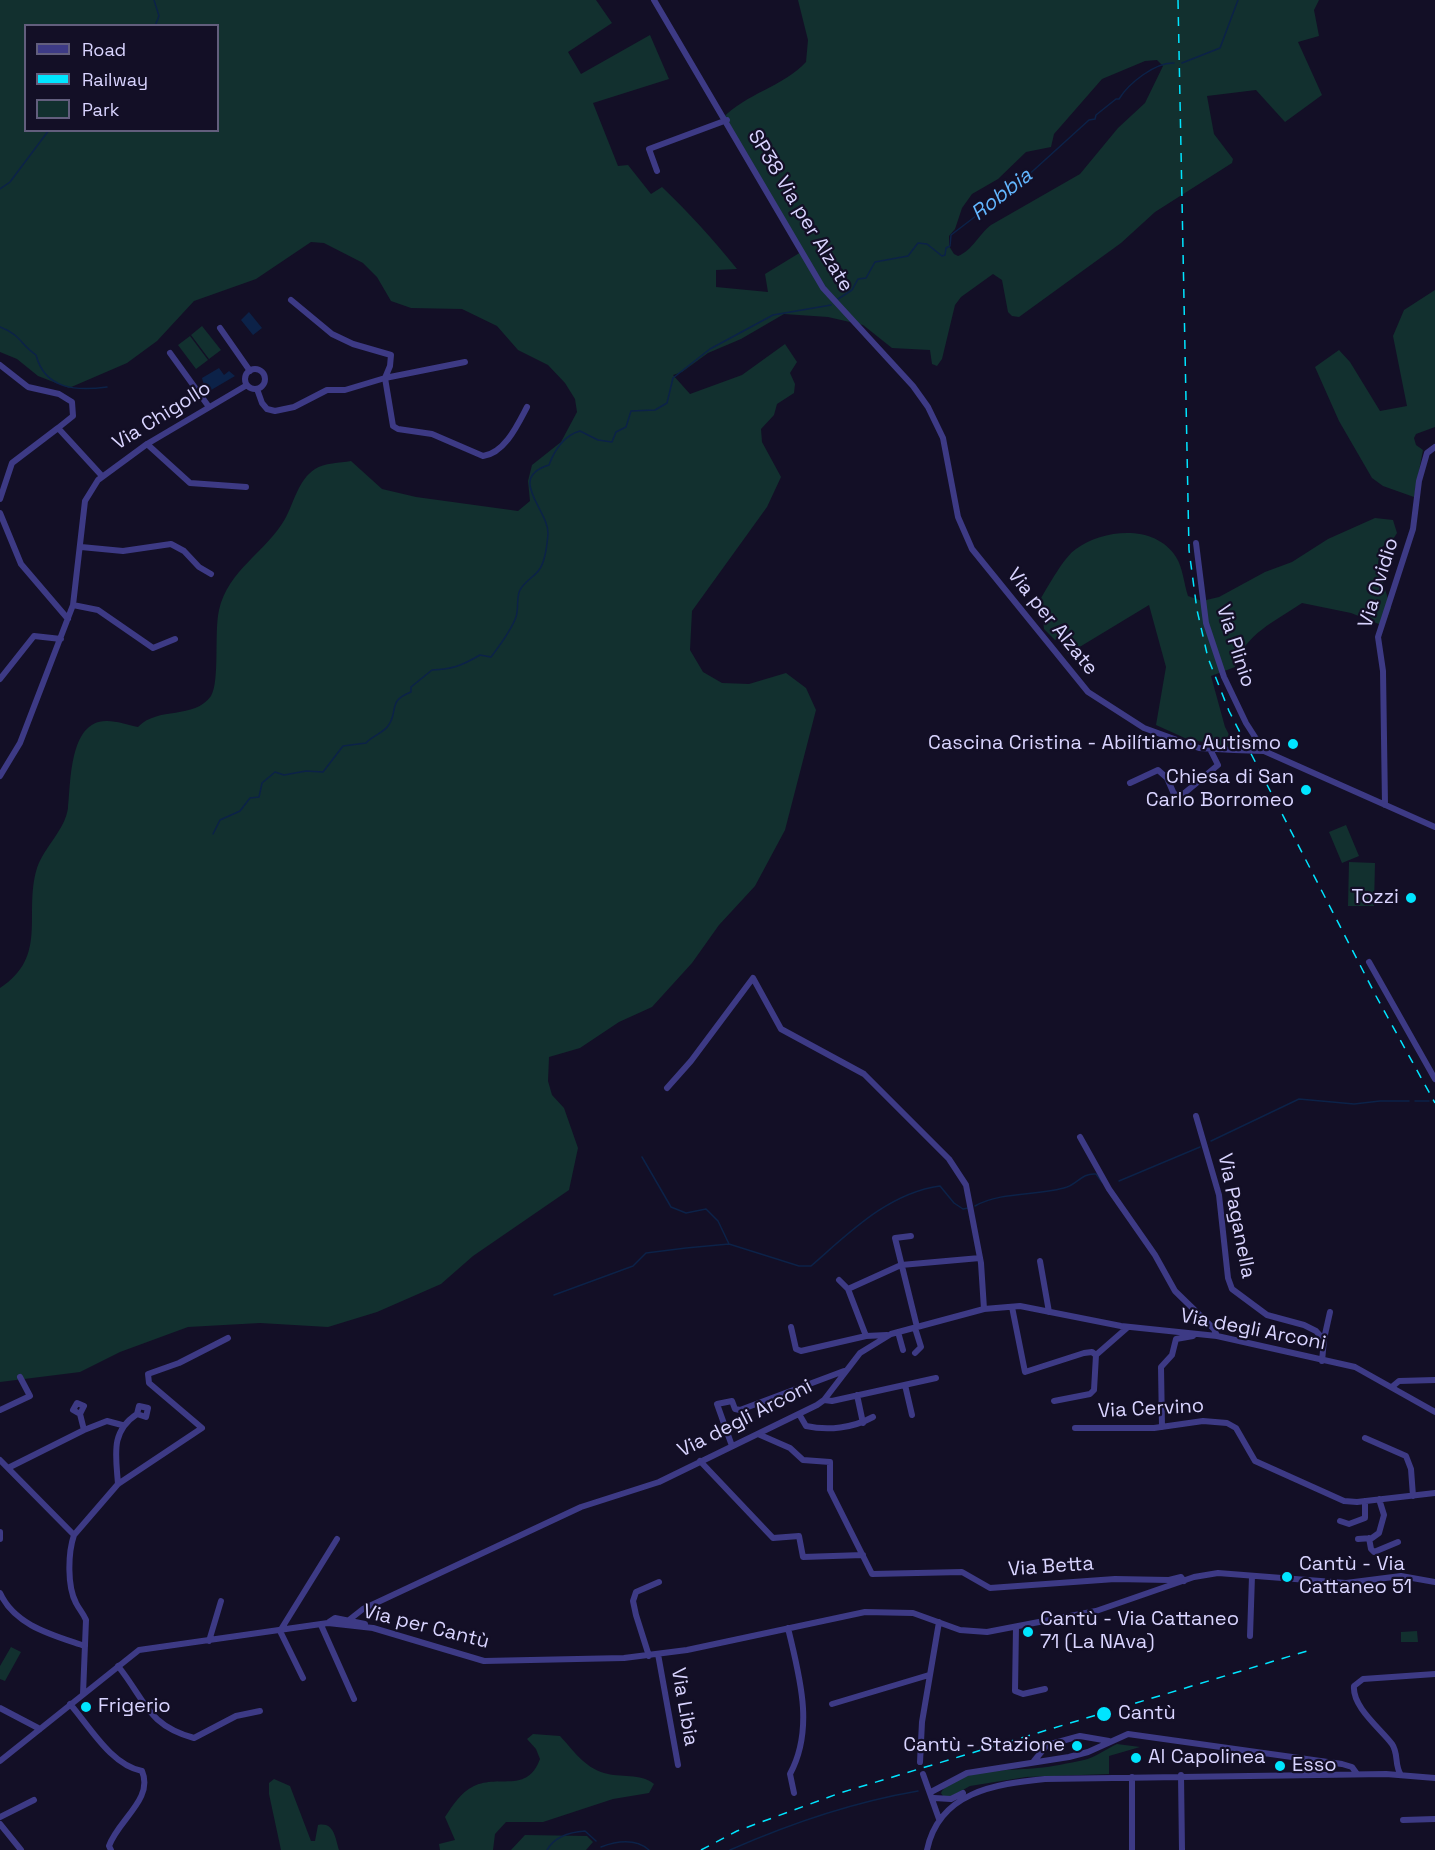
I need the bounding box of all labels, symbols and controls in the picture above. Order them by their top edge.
legend [24,24,219,132]
text: Road [82,38,126,61]
text: Railway [82,68,148,91]
text: Park [82,98,119,121]
street label: SP38 Via per Alzate [742,126,858,296]
water label: Robbia [966,163,1038,227]
street label: Via Chigollo [108,376,216,456]
street label: Via Ovidio [1354,535,1404,631]
street label: Via per Alzate [1002,564,1102,680]
street label: Via Plinio [1210,602,1260,690]
place label: Cascina Cristina - Abilítiamo Autismo [928,732,1281,756]
marker: Cascina Cristina - Abilítiamo Autismo [1286,737,1300,751]
place label: Chiesa di San Carlo Borromeo [1146,766,1294,813]
marker: Chiesa di San Carlo Borromeo [1299,783,1313,797]
place label: Tozzi [1352,886,1399,910]
marker: Tozzi [1404,891,1418,905]
street label: Via Paganella [1212,1152,1260,1280]
street label: Via degli Arconi [1178,1304,1328,1356]
street label: Via degli Arconi [674,1375,816,1463]
street label: Via Cervino [1097,1394,1205,1424]
street label: Via Betta [1007,1552,1095,1582]
place label: Cantù - Via Cattaneo 51 [1299,1553,1412,1600]
marker: Cantù - Via Cattaneo 51 [1280,1570,1294,1584]
street label: Via per Cantù [360,1600,492,1654]
place label: Cantù - Via Cattaneo 71 (La NAva) [1040,1608,1239,1655]
marker: Cantù - Via Cattaneo 71 (La NAva) [1021,1625,1035,1639]
street label: Via Libia [665,1666,703,1748]
place label: Frigerio [98,1695,171,1719]
marker: Frigerio [79,1700,93,1714]
place label: Cantù [1118,1702,1176,1726]
marker: Cantù [1095,1705,1113,1723]
place label: Cantù - Stazione [903,1734,1065,1758]
marker: Cantù - Stazione [1070,1739,1084,1753]
place label: Al Capolinea [1148,1746,1266,1770]
marker: Al Capolinea [1129,1751,1143,1765]
place label: Esso [1292,1754,1337,1778]
marker: Esso [1273,1759,1287,1773]

